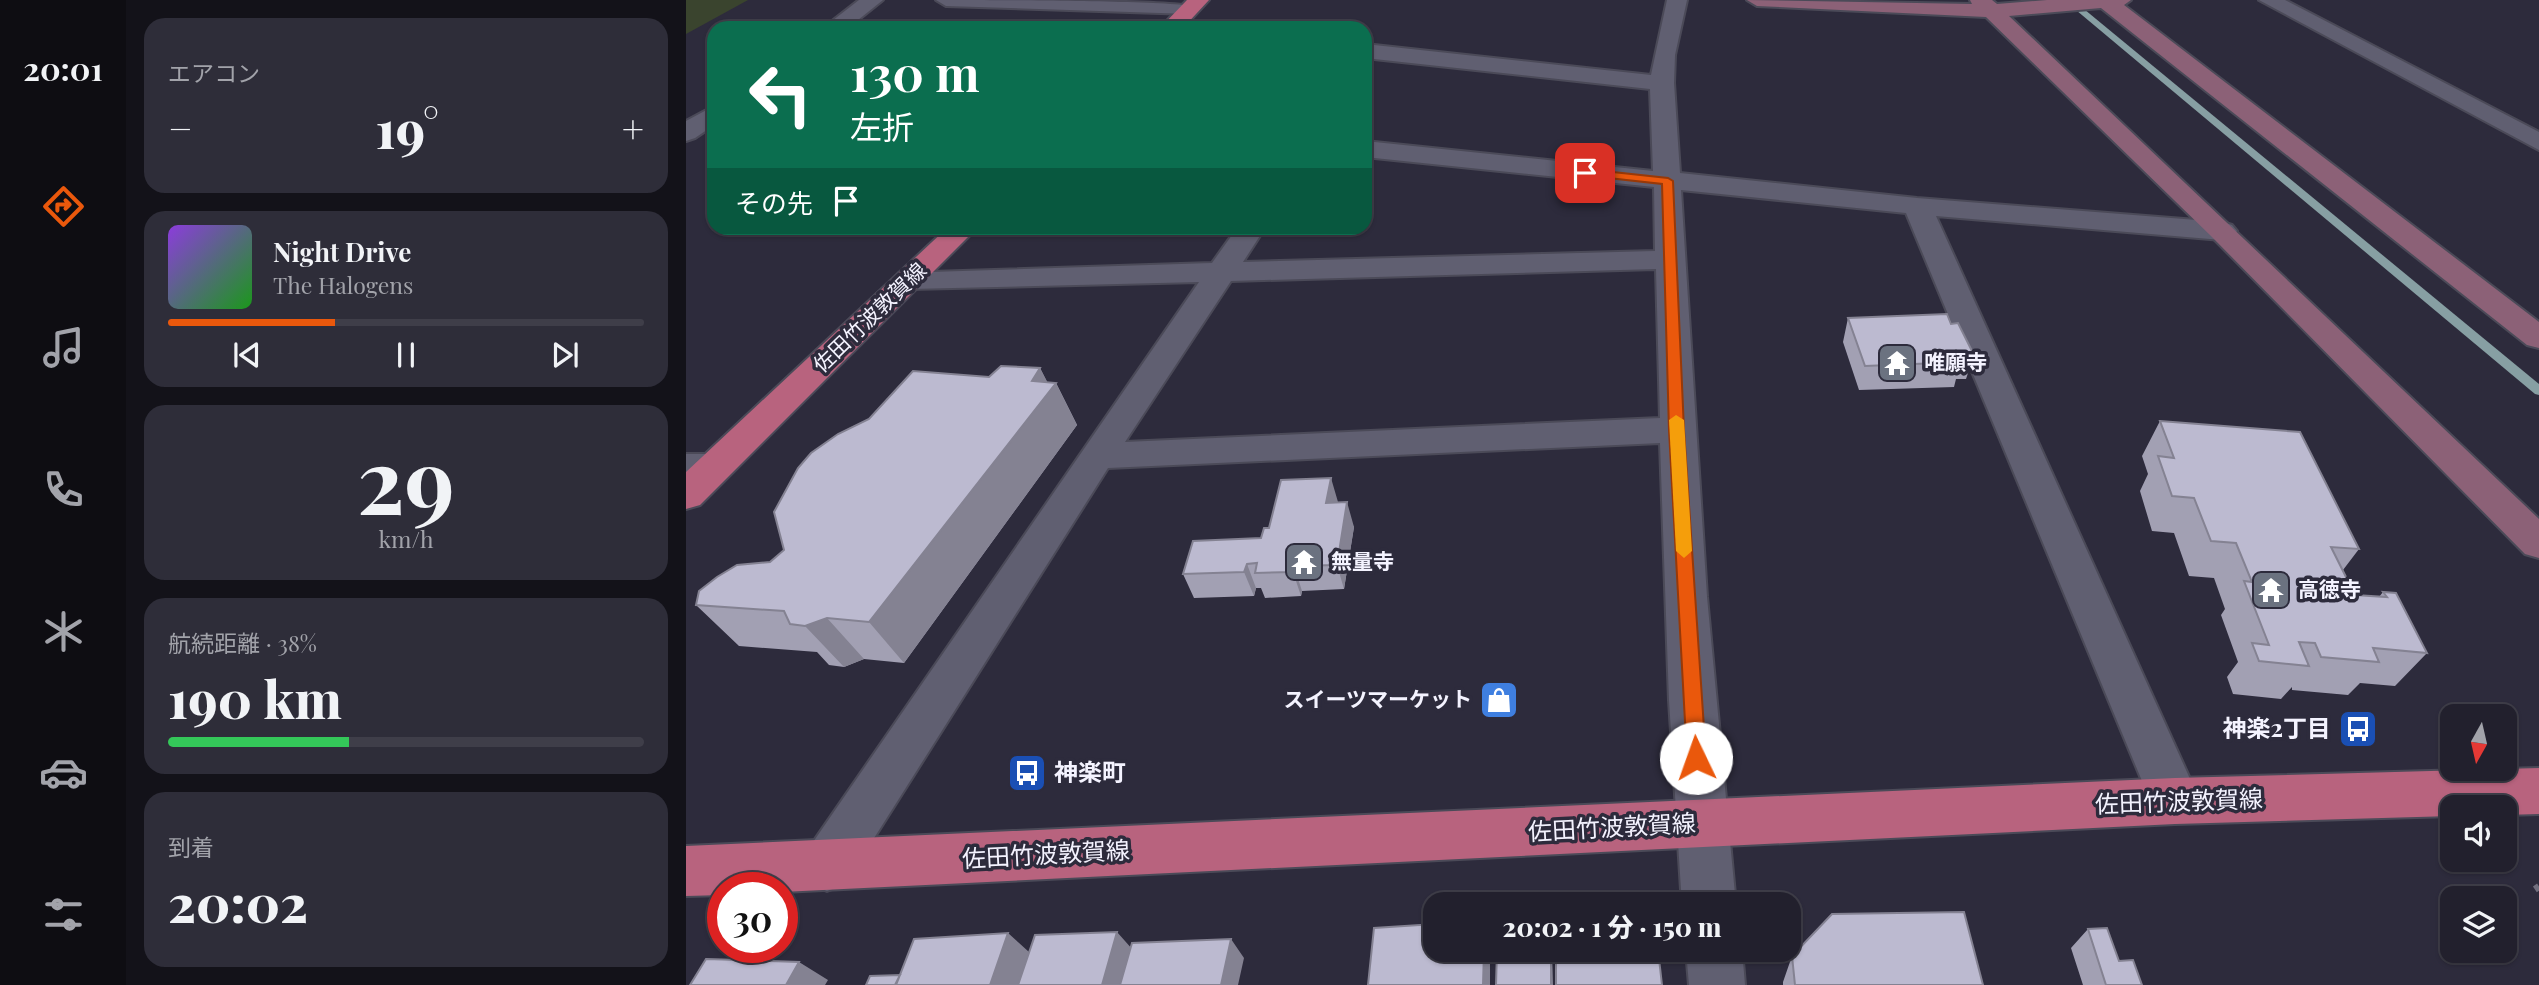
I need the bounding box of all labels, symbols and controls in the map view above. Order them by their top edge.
text: 130 m [850,39,980,104]
text: 20:01 [23,46,103,89]
icon: left [735,49,826,140]
text: エアコン [168,57,260,88]
text: 19° [376,93,439,162]
text: − [168,102,193,153]
text: + [622,102,644,153]
text: 左折 [850,104,914,147]
pin [1555,143,1615,203]
icon: arrive [1566,154,1604,192]
icon: directions [39,182,88,231]
icon: arrive [827,182,865,220]
text: その先 [735,185,813,220]
text: Night Drive [273,234,411,269]
street label: 佐田竹波敦賀線 [806,255,931,378]
text: The Halogens [273,269,413,300]
icon: music [39,323,88,372]
icon: previous [228,336,266,374]
icon: pause [387,336,425,374]
icon: next [546,336,584,374]
temple icon: 唯願寺 [1876,342,1918,384]
place label: 唯願寺 [1924,347,1987,375]
text: 29 [357,417,455,538]
icon: phone [39,465,88,514]
text: km/h [378,523,434,554]
temple icon: 無量寺 [1283,541,1325,583]
place label: 無量寺 [1331,546,1394,574]
temple icon: 高徳寺 [2250,569,2292,611]
place label: 高徳寺 [2298,574,2361,602]
icon: climate [39,607,88,656]
text: 航続距離 · 38% [168,627,317,658]
text: 190 km [168,663,342,732]
shop icon: スイーツマーケット [1478,679,1520,721]
place label: スイーツマーケット [1283,684,1472,712]
north arrow [2440,704,2516,780]
map controls [2440,704,2517,963]
bus stop icon: 神楽2丁目 [2337,708,2379,750]
place label: 神楽2丁目 [2222,711,2331,743]
position arrow [1659,721,1733,795]
icon: car [39,748,88,797]
bus stop icon: 神楽町 [1006,752,1048,794]
place label: 神楽町 [1054,755,1126,787]
street label: 佐田竹波敦賀線 [2094,781,2263,819]
button: sound [2440,795,2517,872]
street label: 佐田竹波敦賀線 [1527,806,1697,846]
text: 到着 [168,831,214,862]
street label: 佐田竹波敦賀線 [961,833,1131,873]
text: 20:02 [168,867,308,936]
speed limit sign: 30 [707,872,798,963]
button: layers [2440,886,2517,963]
icon: filters [39,890,88,939]
text: 20:02 · 1 分 · 150 m [1502,909,1722,944]

